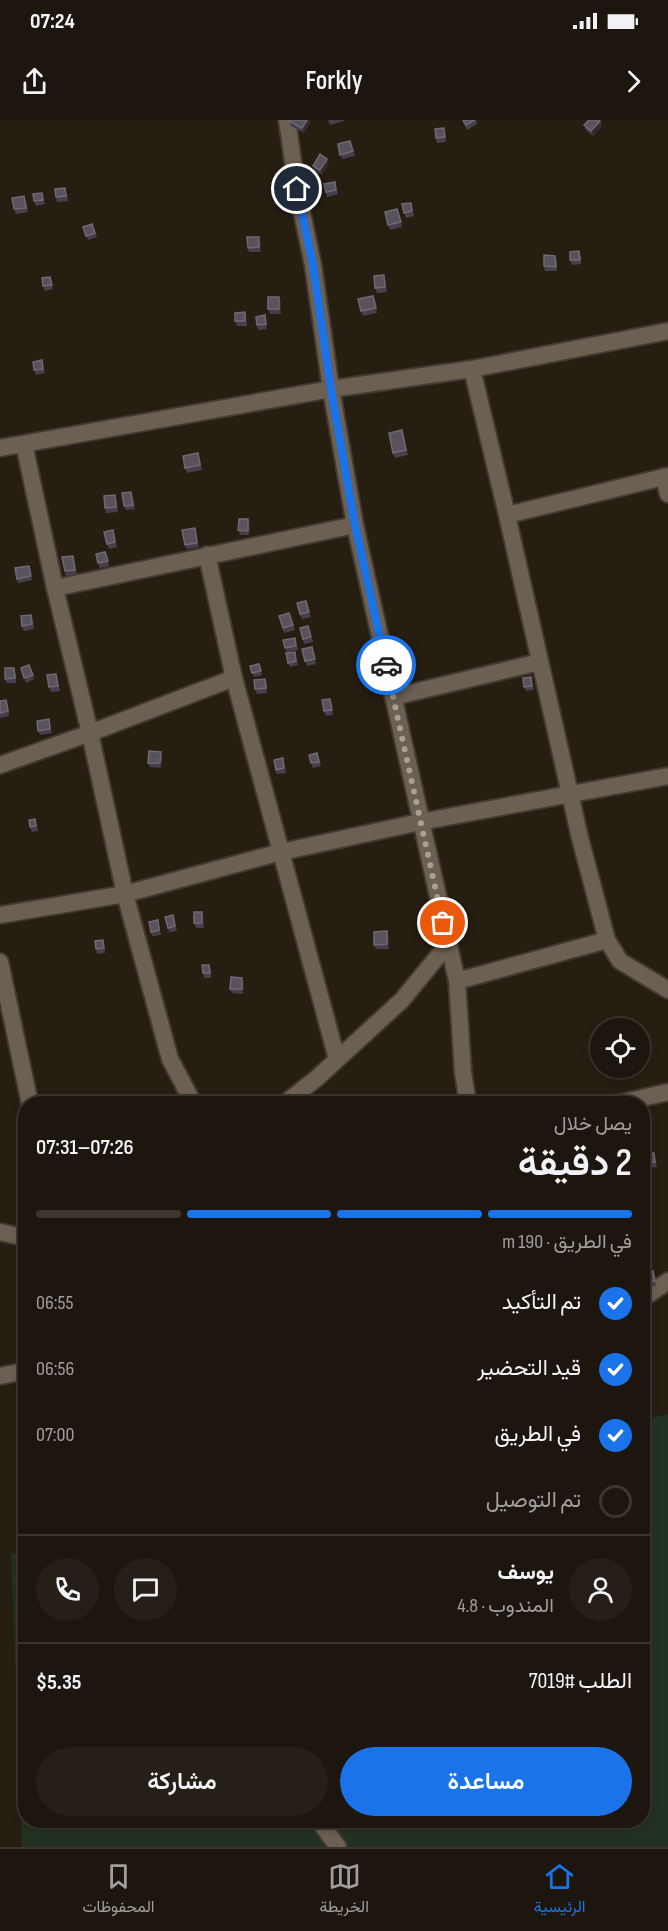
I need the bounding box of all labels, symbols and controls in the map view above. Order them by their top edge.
text: 07:24 [30,8,75,35]
icon: share [18,65,51,98]
text: Forkly [305,65,363,97]
icon: forward [617,65,650,98]
pin [271,163,322,214]
icon: home [280,172,313,205]
courier [356,635,416,695]
icon: car [370,649,403,682]
pin [417,897,468,948]
icon: bag [426,906,459,939]
map controls [590,1018,650,1078]
button: locate [590,1018,650,1078]
text: يصل خلال [554,1112,632,1136]
text: 07:26–07:31 [36,1134,134,1161]
text: 2 دقيقة [518,1140,632,1187]
text: في الطريق · 190 m [502,1230,632,1254]
icon: check [599,1287,632,1320]
text: تم التأكيد [502,1289,581,1316]
text: 06:55 [36,1291,74,1315]
icon: check [599,1353,632,1386]
text: قيد التحضير [477,1355,581,1382]
text: 06:56 [36,1357,74,1381]
icon: check [599,1419,632,1452]
text: في الطريق [495,1421,581,1448]
text: 07:00 [36,1423,74,1447]
text: تم التوصيل [486,1487,581,1514]
button: phone [36,1558,99,1621]
button: chat [114,1558,177,1621]
button: person [569,1558,632,1621]
text: يوسف [498,1559,554,1586]
text: المندوب · 4.8 [457,1594,554,1618]
text: الطلب #7019 [529,1668,632,1695]
text: $5.35 [36,1669,81,1696]
button: مشاركة [36,1747,328,1816]
button: مساعدة [340,1747,632,1816]
tab: المحفوظات [82,1860,155,1921]
tab: الخريطة [319,1860,369,1921]
tab: الرئيسية [534,1860,586,1921]

